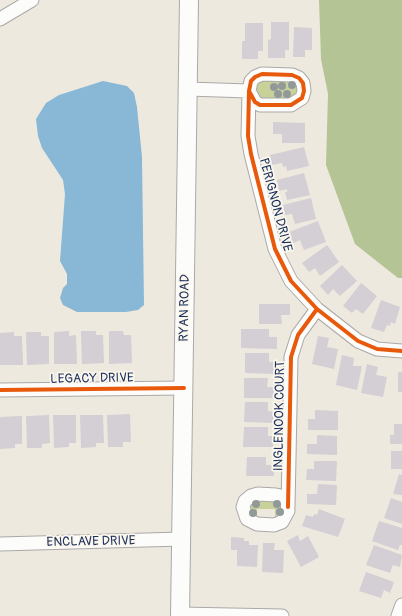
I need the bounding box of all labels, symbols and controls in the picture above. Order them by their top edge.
street label: PERIGNON DRIVE [255,156,295,254]
street label: RYAN ROAD [177,274,193,342]
street label: INGLENOOK COURT [271,361,289,471]
street label: LEGACY DRIVE [50,370,134,388]
street label: ENCLAVE DRIVE [46,533,136,551]

